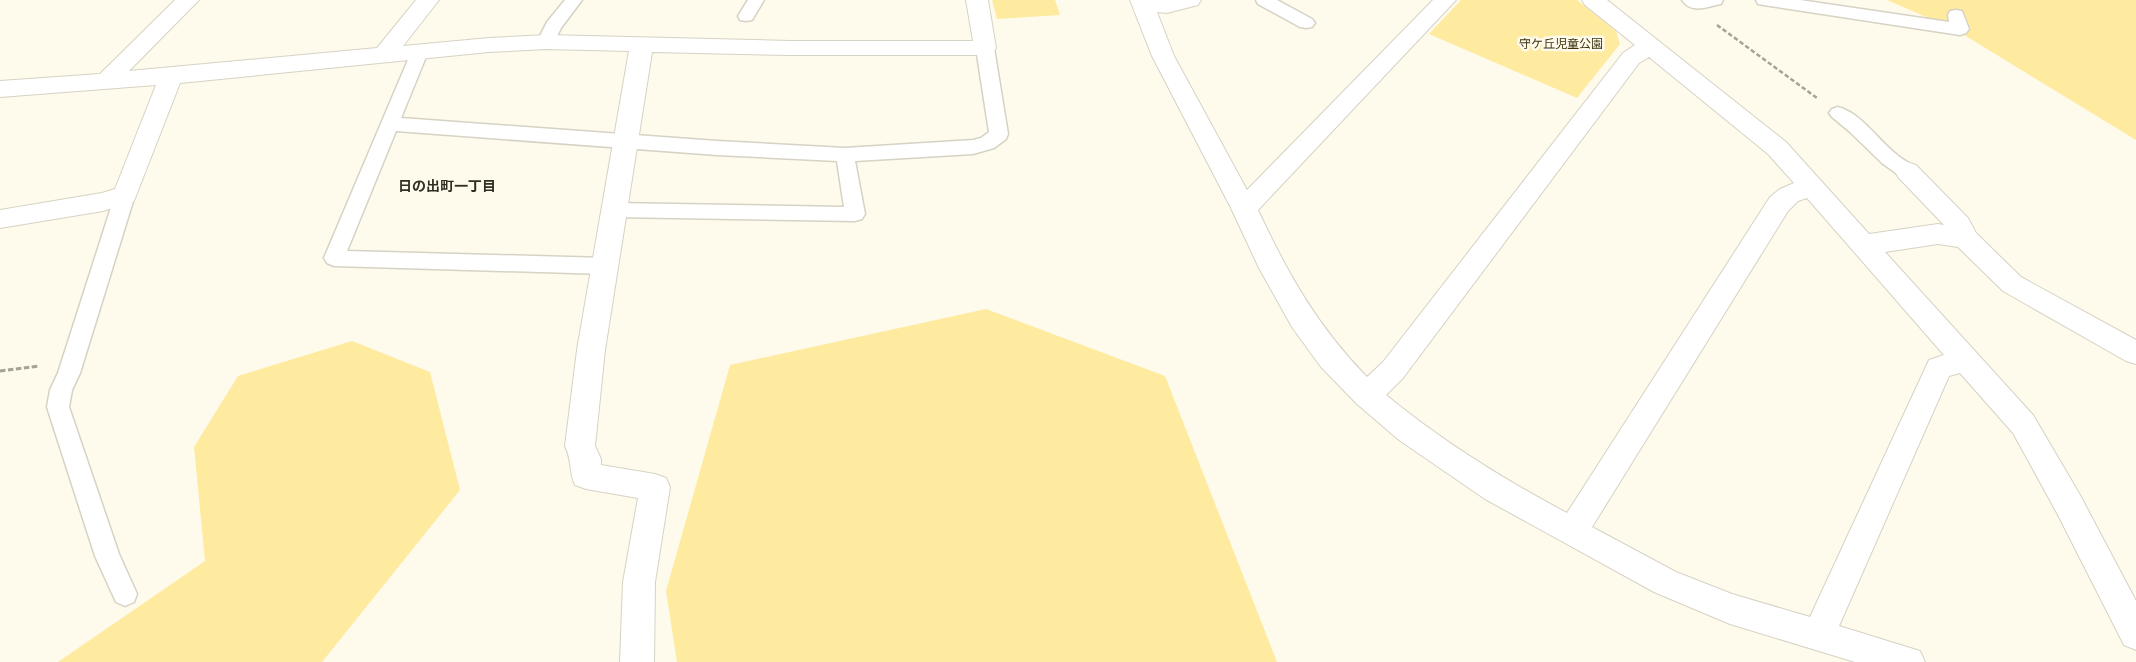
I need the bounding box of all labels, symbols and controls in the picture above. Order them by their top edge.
park label: 守ケ丘児童公園 [1519,36,1603,51]
district label: 日の出町一丁目 [398,177,496,195]

